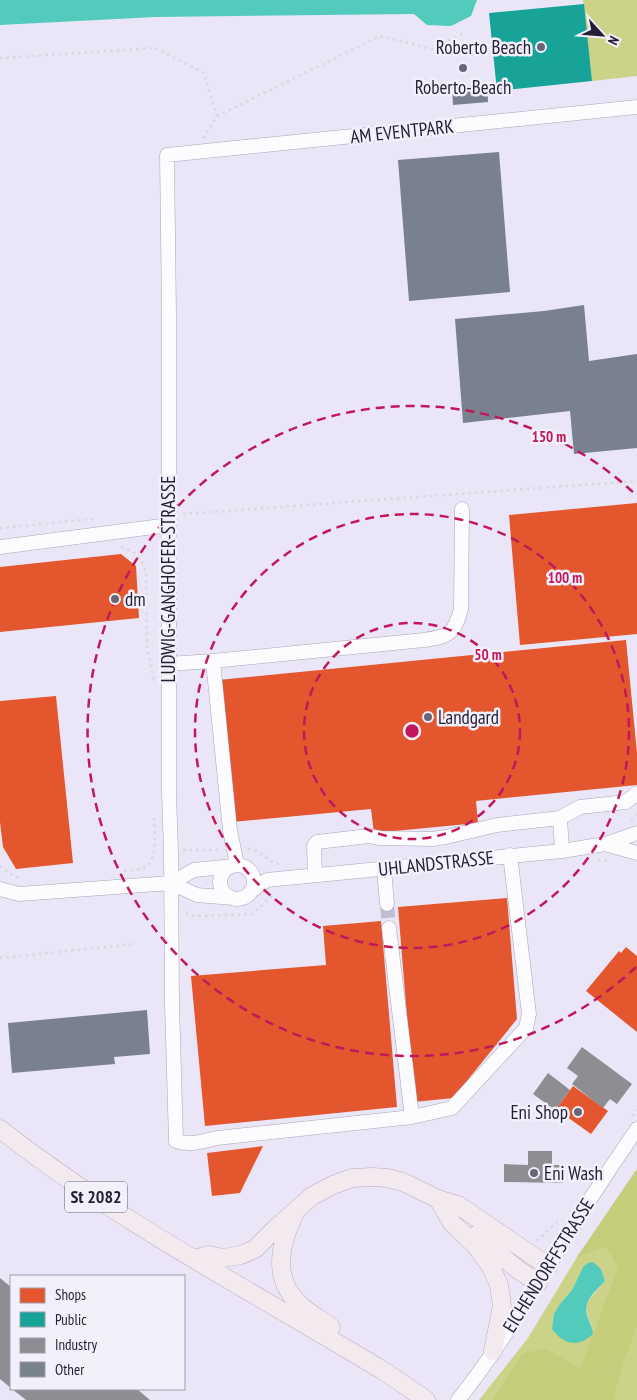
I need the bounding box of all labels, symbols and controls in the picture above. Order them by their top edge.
north arrow [577,10,627,60]
text: N [604,33,623,48]
place label: Roberto Beach [436,35,531,59]
marker: Roberto Beach [535,41,547,53]
marker: Roberto-Beach [457,62,469,74]
place label: Roberto-Beach [415,75,511,99]
street label: AM EVENTPARK [349,114,455,148]
text: 150 m [532,427,566,446]
street label: LUDWIG-GANGHOFER-STRASSE [156,476,180,682]
text: 100 m [548,568,582,587]
place label: dm [125,587,146,611]
marker: dm [109,593,121,605]
text: 50 m [474,645,502,664]
place label: Landgard [438,705,499,729]
marker: Landgard [422,711,434,723]
centre of rings [403,722,421,740]
street label: UHLANDSTRASSE [377,845,495,881]
place label: Eni Shop [510,1100,568,1124]
marker: Eni Shop [572,1106,584,1118]
place label: Eni Wash [544,1161,603,1185]
marker: Eni Wash [528,1167,540,1179]
road number: St 2082 [65,1182,127,1212]
street label: EICHENDORFFSTRASSE [497,1193,599,1337]
legend [10,1275,185,1390]
text: Shops [55,1285,86,1304]
text: Public [55,1310,87,1329]
text: Industry [55,1335,97,1354]
text: Other [55,1360,85,1379]

